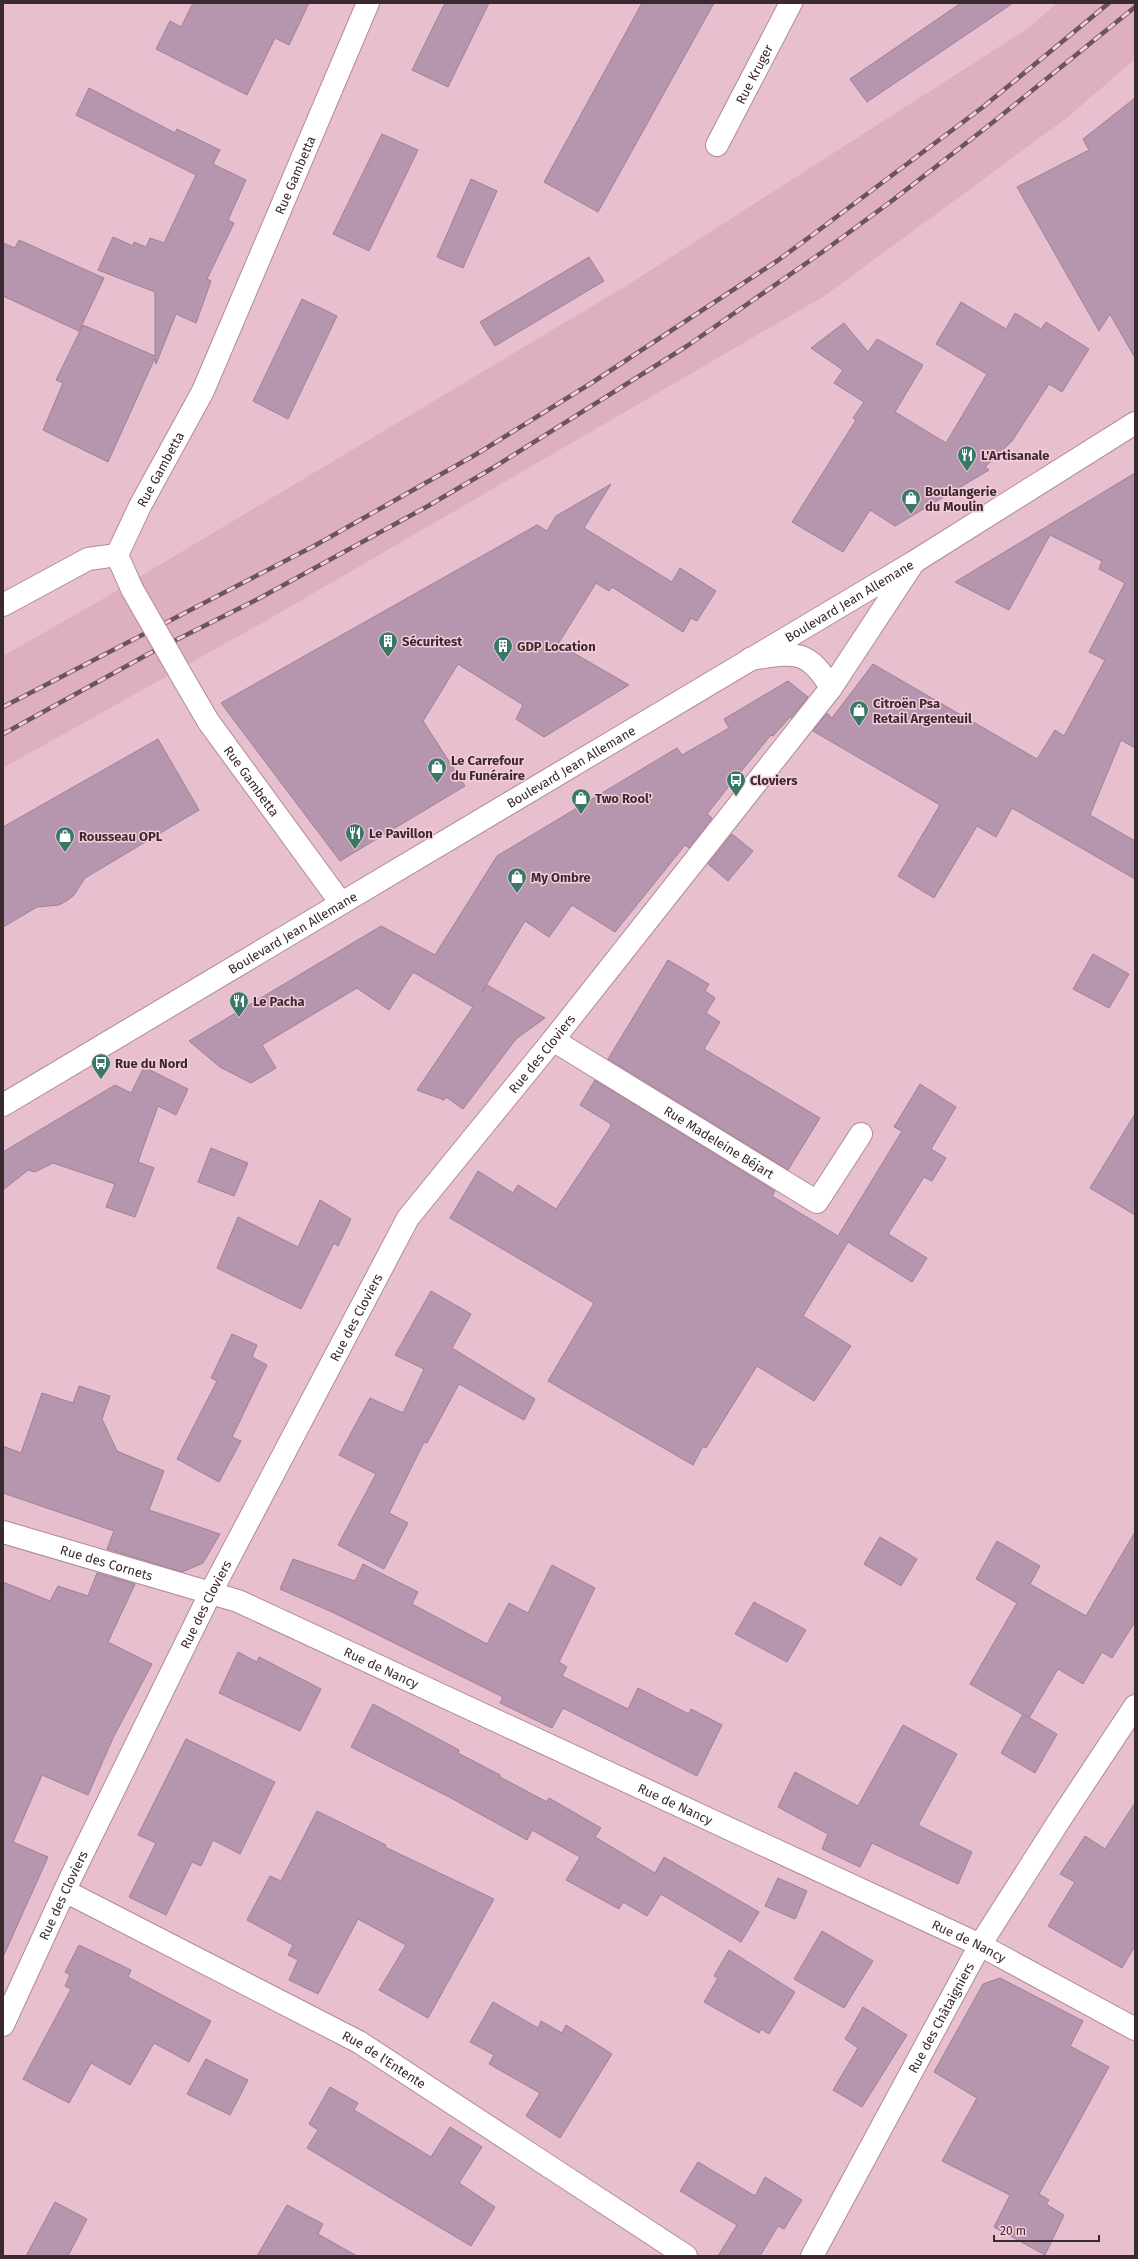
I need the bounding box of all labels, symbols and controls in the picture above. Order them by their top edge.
street label: Rue Kruger [732,42,776,106]
street label: Rue Gambetta [272,134,318,216]
street label: Rue Gambetta [133,429,187,510]
restaurant icon: L'Artisanale [956,444,978,472]
place label: L'Artisanale [981,448,1049,463]
place label: Boulangerie du Moulin [925,484,997,514]
shop icon: Boulangerie du Moulin [900,487,922,515]
street label: Boulevard Jean Allemane [782,557,916,645]
building icon: Sécuritest [377,630,399,658]
place label: Sécuritest [402,634,463,649]
building icon: GDP Location [492,635,514,663]
place label: GDP Location [517,639,596,654]
place label: Citroën Psa Retail Argenteuil [873,696,972,726]
shop icon: Citroën Psa Retail Argenteuil [848,699,870,727]
street label: Boulevard Jean Allemane [504,722,638,811]
street label: Rue Gambetta [221,743,283,819]
place label: Le Carrefour du Funéraire [451,753,525,783]
shop icon: Le Carrefour du Funéraire [426,756,448,784]
bus stop icon: Cloviers [725,769,747,797]
place label: Cloviers [750,773,798,788]
shop icon: Two Rool' [570,787,592,815]
place label: Two Rool' [595,791,652,806]
restaurant icon: Le Pavillon [344,822,366,850]
shop icon: Rousseau OPL [54,825,76,853]
place label: Le Pavillon [369,826,433,841]
place label: Rousseau OPL [79,829,163,844]
shop icon: My Ombre [506,866,528,894]
place label: My Ombre [531,870,591,885]
street label: Boulevard Jean Allemane [225,888,360,977]
restaurant icon: Le Pacha [228,990,250,1018]
place label: Le Pacha [253,994,305,1009]
street label: Rue des Cloviers [505,1011,578,1096]
bus stop icon: Rue du Nord [90,1052,112,1080]
place label: Rue du Nord [115,1056,188,1071]
street label: Rue Madeleine Béjart [661,1103,777,1182]
street label: Rue des Cloviers [327,1271,385,1364]
street label: Rue des Cornets [59,1542,155,1583]
street label: Rue des Cloviers [177,1557,234,1651]
street label: Rue de Nancy [342,1644,422,1691]
street label: Rue de Nancy [636,1780,716,1828]
street label: Rue des Cloviers [36,1848,90,1942]
street label: Rue de Nancy [930,1916,1009,1965]
street label: Rue des Châtaigniers [905,1960,977,2076]
street label: Rue de l'Entente [340,2027,429,2091]
scale bar [994,2217,1099,2243]
text: 20 m [1000,2224,1026,2238]

